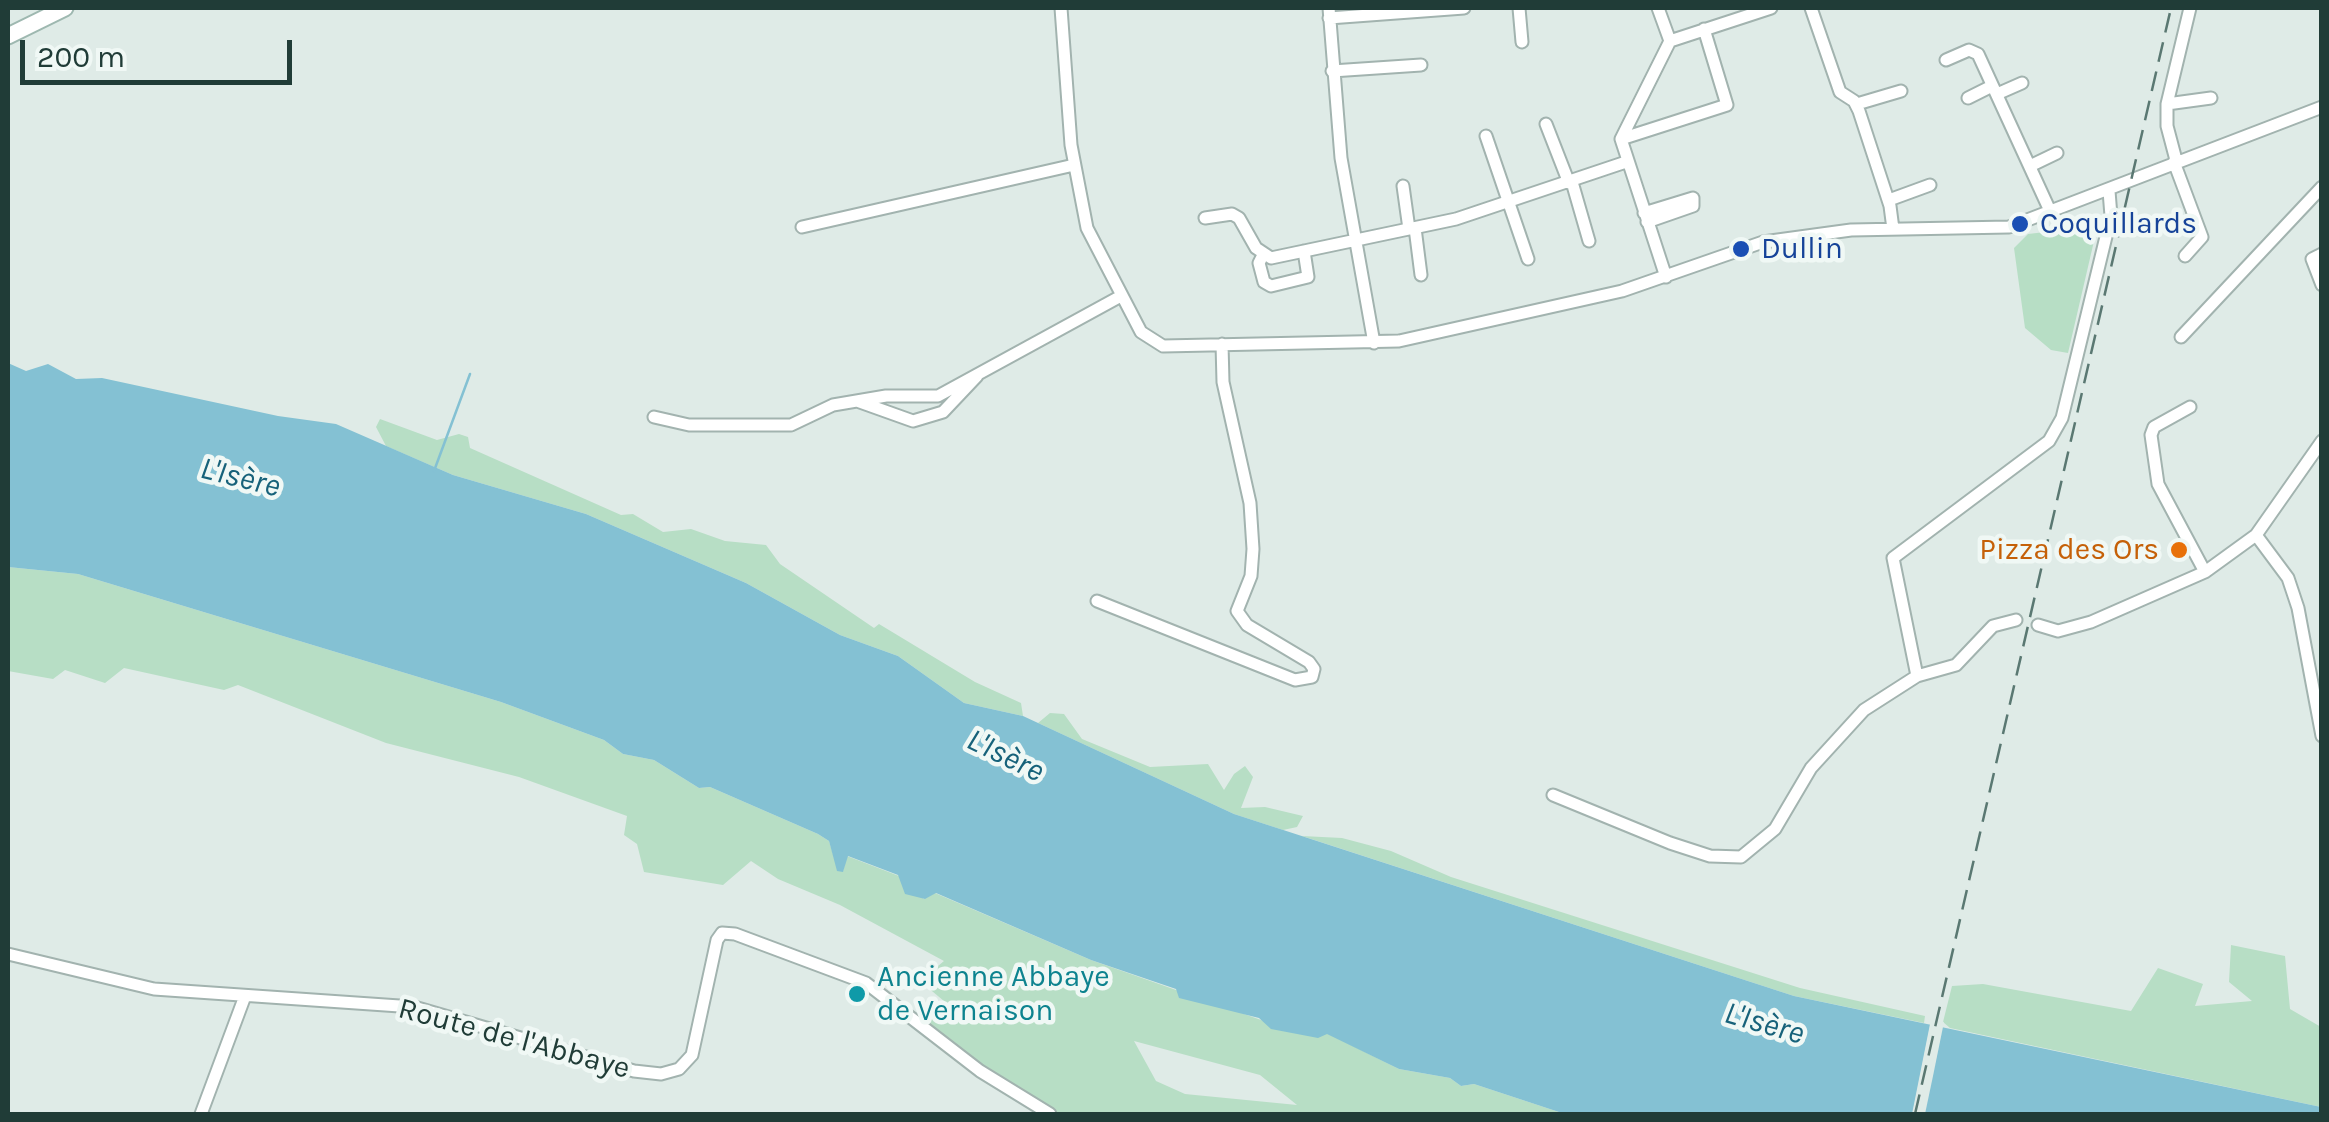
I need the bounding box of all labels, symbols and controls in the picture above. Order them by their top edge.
scale bar [25,20,298,82]
text: 200 m [37,39,125,75]
place label: Coquillards [2040,206,2197,242]
marker: Coquillards [2009,213,2031,235]
place label: Dullin [1761,231,1843,267]
marker: Dullin [1730,238,1752,260]
water label: L'Isère [196,450,284,506]
place label: Pizza des Ors [1979,532,2159,568]
marker: Pizza des Ors [2168,539,2190,561]
water label: L'Isère [960,721,1050,791]
place label: Ancienne Abbaye de Vernaison [877,959,1110,1030]
marker: Ancienne Abbaye de Vernaison [846,983,868,1005]
street label: Route de l'Abbaye [394,991,634,1087]
water label: L'Isère [1720,994,1808,1054]

